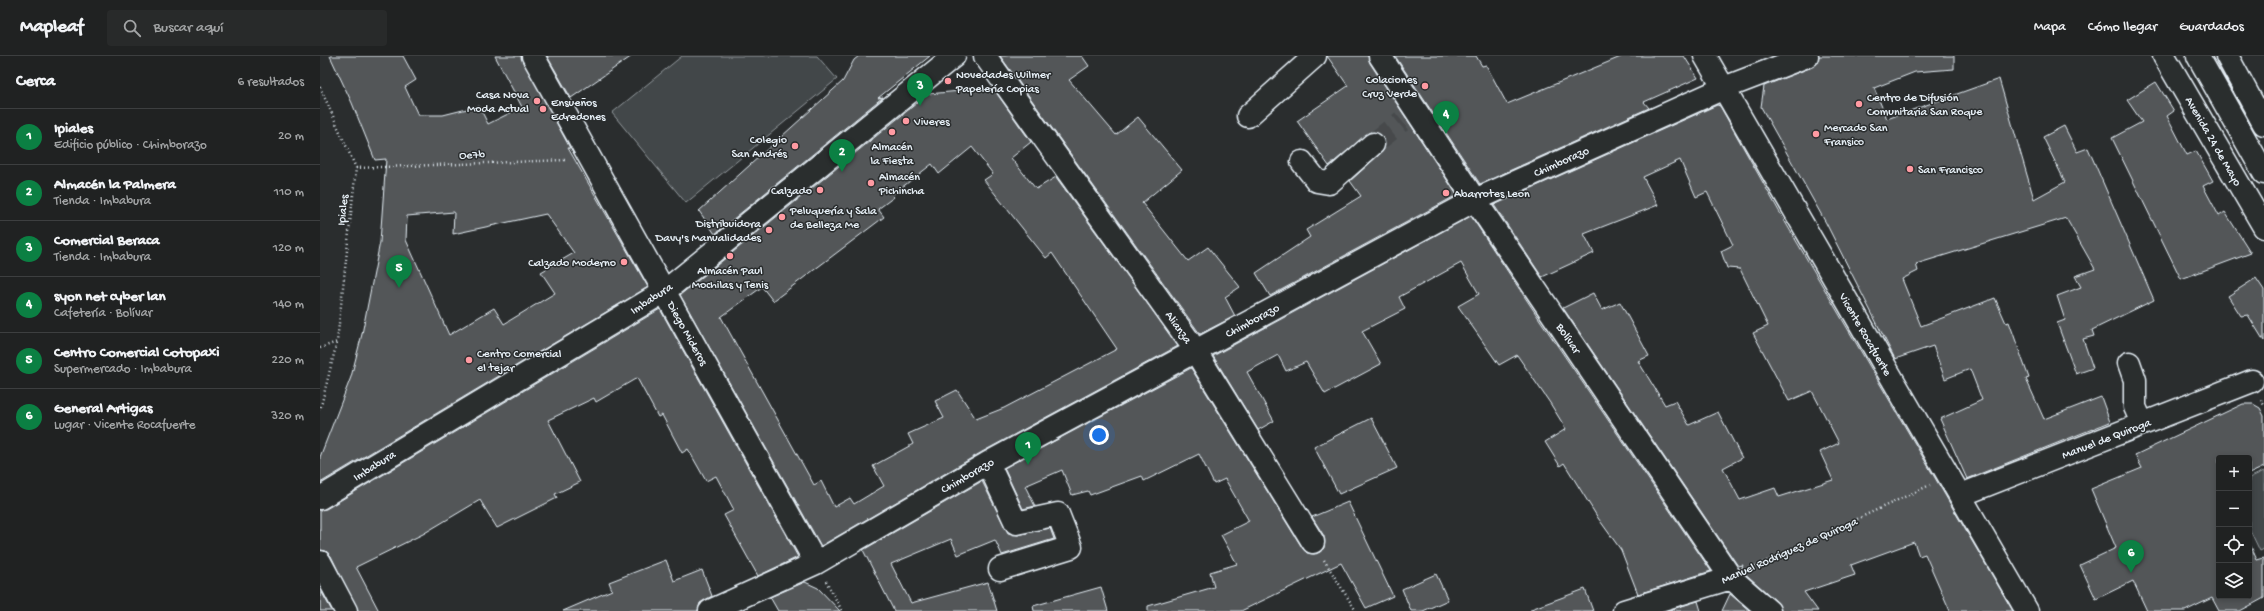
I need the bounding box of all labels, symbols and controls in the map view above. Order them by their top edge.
search box [107,10,387,46]
text: Mapleaf [20,16,83,39]
icon: search [121,17,143,39]
text: Buscar aquí [153,19,224,37]
text: Mapa [2034,19,2066,36]
text: Cómo llegar [2088,19,2157,36]
text: Guardados [2179,19,2244,36]
place label: Novedades Wilmer Papelería Copias [955,69,1052,97]
text: Cerca [16,72,55,92]
pin: 3 [907,73,933,106]
place label: Colaciones Cruz Verde [1362,74,1418,102]
text: 6 resultados [238,75,304,90]
marker: Novedades Wilmer Papelería Copias [943,76,953,86]
marker: Colaciones Cruz Verde [1420,81,1430,91]
place label: Casa Nova Moda Actual [467,89,529,117]
place label: Centro de Difusión Comunitaria San Roque [1867,92,1983,120]
street label: Avenida 24 de Mayo [2181,95,2244,189]
marker: Casa Nova Moda Actual [532,96,542,106]
place label: Ensueños Edredones [551,97,606,125]
marker: Centro de Difusión Comunitaria San Roque [1854,99,1864,109]
pin: 4 [1433,101,1459,134]
marker: Ensueños Edredones [538,104,548,114]
marker: Viveres [901,116,911,126]
place label: Viveres [913,116,950,130]
text: Ipiales [54,120,93,138]
place label: Mercado San Fransico [1823,122,1888,150]
marker: Almacén la Fiesta [887,127,897,137]
text: 1 [26,129,32,144]
text: 20 m [278,129,304,144]
marker: Mercado San Fransico [1811,129,1821,139]
place label: Colegio San Andrés [732,134,788,162]
text: Edificio público · Chimborazo [54,138,207,153]
pin: 2 [829,139,855,172]
marker: Colegio San Andrés [790,141,800,151]
place label: Almacén la Fiesta [870,141,914,169]
street label: Chimborazo [1532,144,1592,181]
street label: Oe7b [459,149,486,163]
marker: San Francisco [1905,164,1915,174]
place label: San Francisco [1918,164,1983,178]
place label: Almacén Pichincha [878,171,925,199]
text: Almacén la Palmera [54,176,176,194]
marker: Almacén Pichincha [866,178,876,188]
text: 2 [26,185,32,200]
text: 110 m [274,185,304,200]
place label: Calzado [771,185,812,199]
marker: Calzado [815,185,825,195]
marker: Abarrotes Leon [1441,188,1451,198]
place label: Abarrotes Leon [1454,188,1530,202]
street label: Ipiales [335,193,353,227]
text: Tienda · Imbabura [54,194,151,209]
place label: Peluquería y Sala de Belleza Me [789,205,877,233]
marker: Peluquería y Sala de Belleza Me [777,212,787,222]
place label: Distribuidora Davy's Manualidades [654,218,762,246]
marker: Distribuidora Davy's Manualidades [764,225,774,235]
text: Comercial Beraca [54,232,160,250]
text: 3 [26,241,32,256]
text: 120 m [273,241,304,256]
text: Tienda · Imbabura [54,250,151,265]
marker: Almacén Paul Mochilas y Tenis [725,251,735,261]
pin: 5 [386,255,412,288]
place label: Calzado Moderno [528,257,616,271]
marker: Calzado Moderno [619,257,629,267]
place label: Almacén Paul Mochilas y Tenis [692,265,769,293]
street label: Imbabura [628,281,676,318]
text: syon net cyber lan [54,288,166,306]
street label: Vicente Rocafuerte [1834,290,1894,380]
text: 4 [26,297,32,312]
text: 140 m [273,297,304,312]
street label: Diego Mideros [662,298,710,369]
street label: Chimborazo [1224,302,1282,342]
text: Cafetería · Bolívar [54,306,152,321]
street label: Alianza [1161,309,1194,347]
street label: Bolívar [1552,320,1584,358]
text: Centro Comercial Cotopaxi [54,344,220,362]
place label: Centro Comercial el tejar [477,348,562,376]
text: 5 [26,353,32,368]
text: 220 m [272,353,304,368]
marker: Centro Comercial el tejar [464,355,474,365]
text: Supermercado · Imbabura [54,362,192,377]
text: General Artigas [54,400,152,418]
text: 6 [26,409,32,424]
text: 320 m [271,409,304,424]
street label: Manuel de Quiroga [2060,416,2154,463]
text: Lugar · Vicente Rocafuerte [54,418,195,433]
your location [1089,425,1109,445]
pin: 1 [1015,432,1041,465]
street label: Imbabura [351,448,399,485]
map controls [2216,455,2252,599]
button: + [2216,455,2252,491]
street label: Chimborazo [939,456,997,498]
button: − [2216,491,2252,527]
street label: Manuel Rodriguez de Quiroga [1720,515,1860,588]
button: locate [2216,527,2252,563]
pin: 6 [2118,540,2144,573]
button: layers [2216,563,2252,599]

